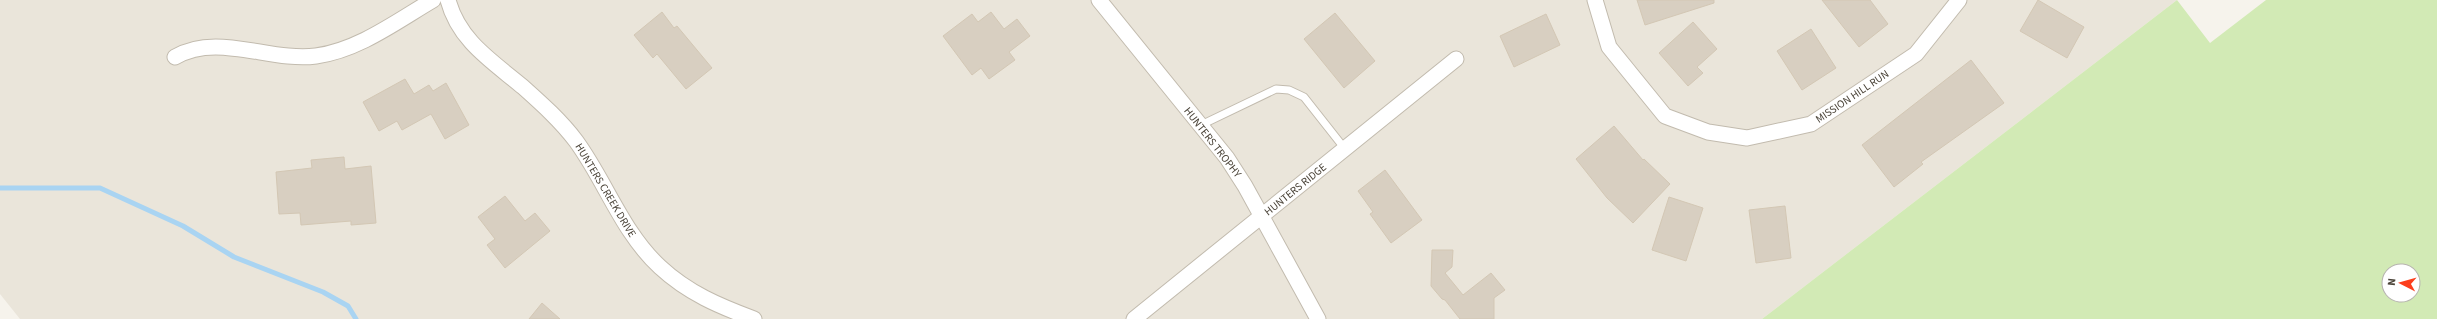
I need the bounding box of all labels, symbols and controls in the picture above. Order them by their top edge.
street label: MISSION HILL RUN [1813,66,1892,127]
street label: HUNTERS TROPHY [1180,104,1245,181]
street label: HUNTERS CREEK DRIVE [571,140,640,240]
street label: HUNTERS RIDGE [1261,160,1330,219]
north arrow [2381,263,2421,303]
text: N [2384,278,2399,286]

